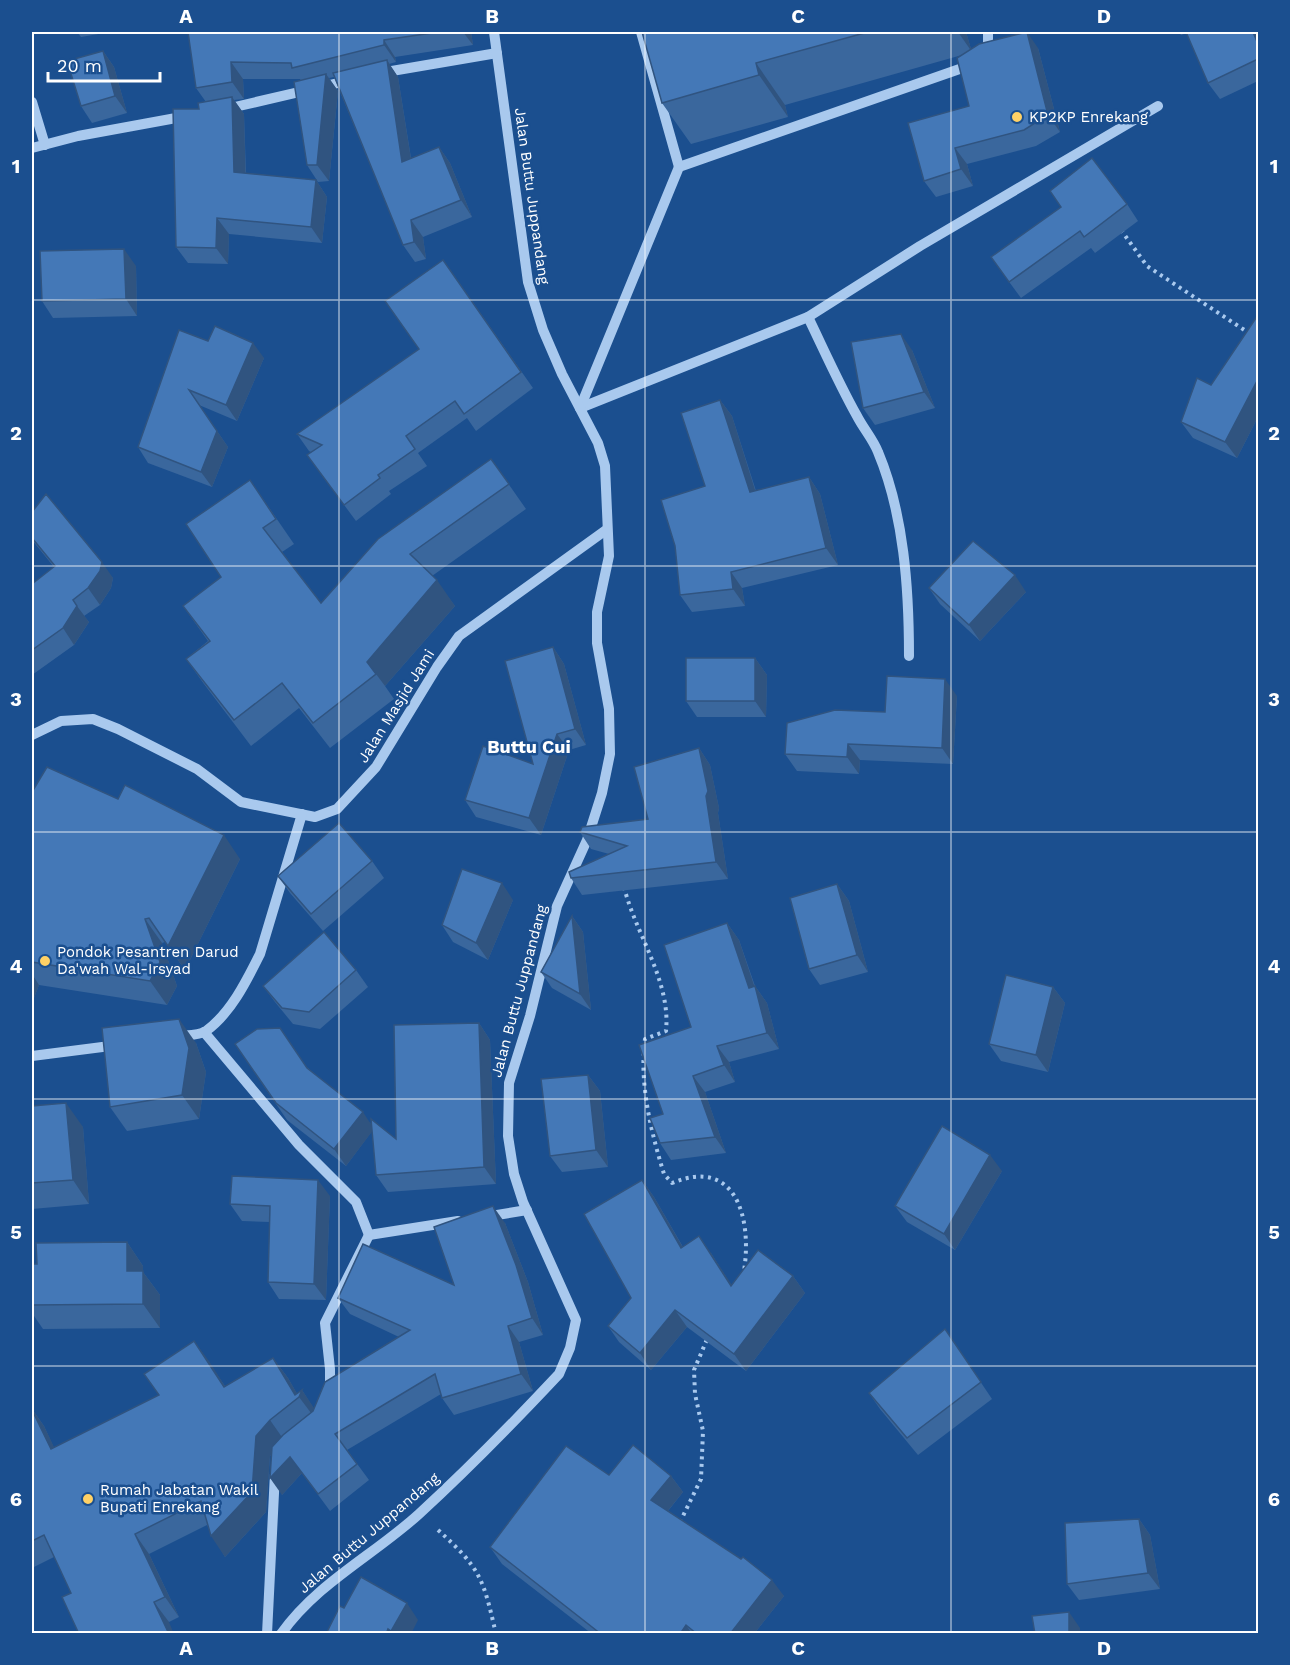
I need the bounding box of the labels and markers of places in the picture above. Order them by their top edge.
place label: KP2KP Enrekang [1029,108,1148,126]
marker: KP2KP Enrekang [1010,110,1024,124]
place label: Pondok Pesantren Darud Da'wah Wal-Irsyad [57,943,239,978]
marker: Pondok Pesantren Darud Da'wah Wal-Irsyad [38,954,52,968]
place label: Rumah Jabatan Wakil Bupati Enrekang [100,1481,259,1516]
marker: Rumah Jabatan Wakil Bupati Enrekang [81,1492,95,1506]

